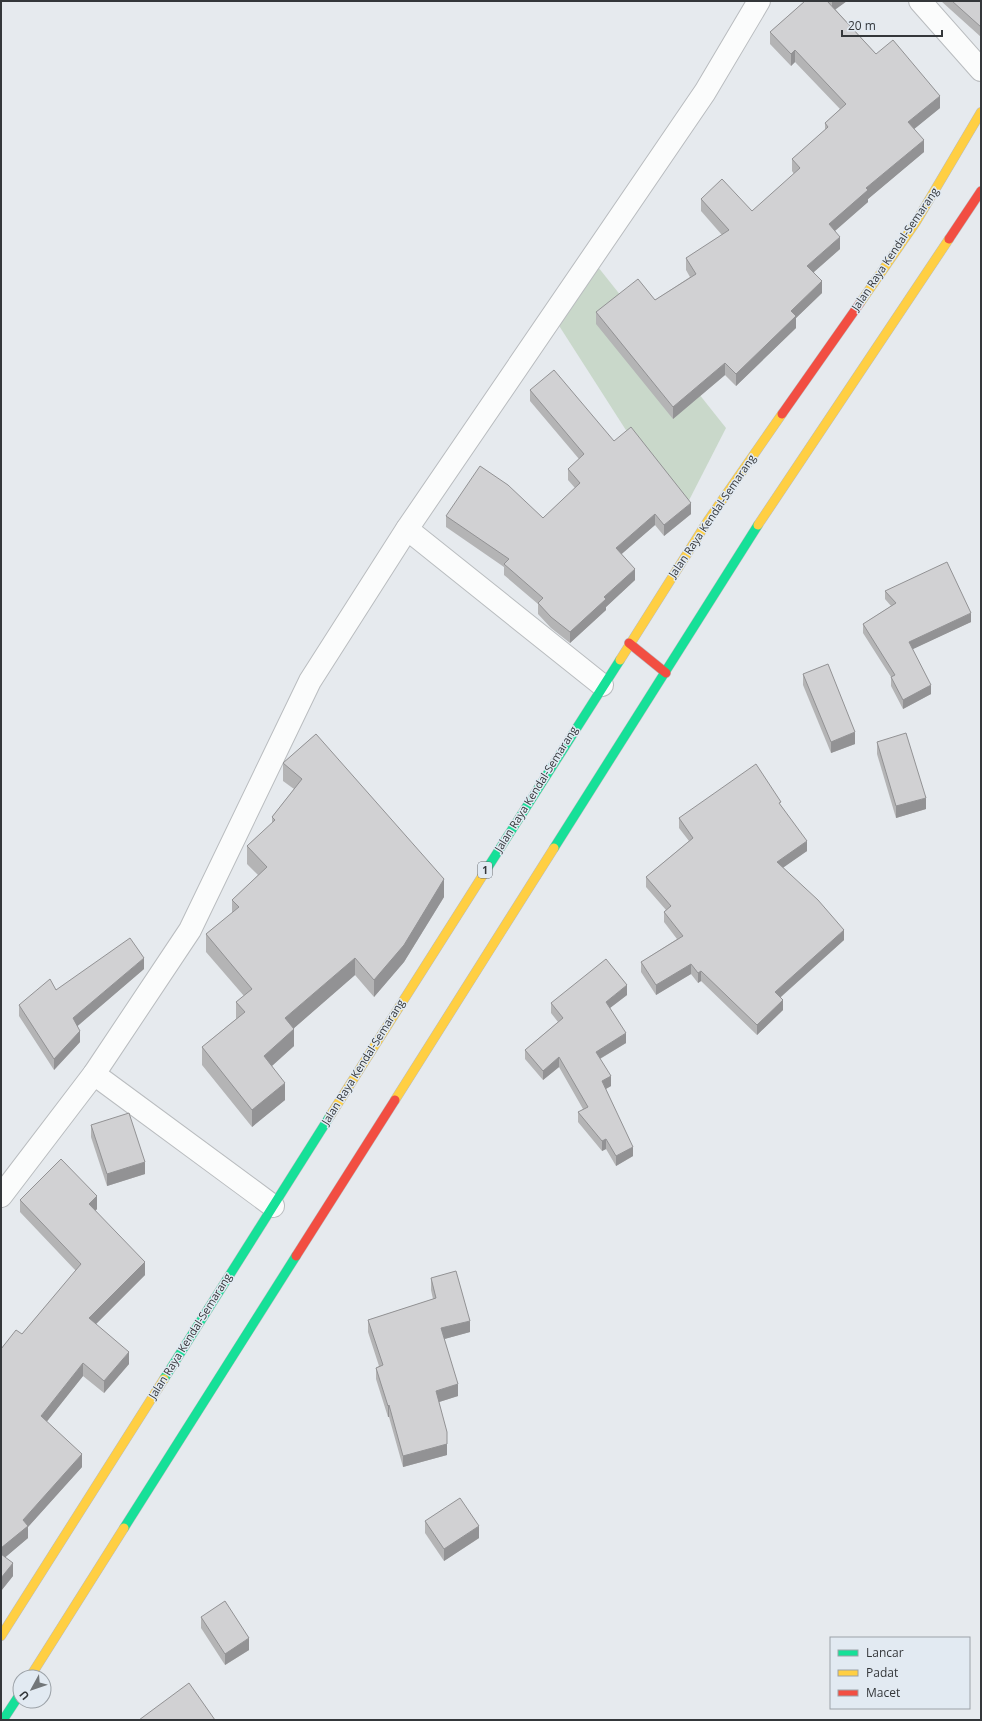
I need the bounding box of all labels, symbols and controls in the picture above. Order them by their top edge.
scale bar [842,12,942,38]
text: 20 m [848,17,876,34]
street label: Jalan Raya Kendal-Semarang [847,184,942,314]
street label: Jalan Raya Kendal-Semarang [664,451,759,581]
street label: Jalan Raya Kendal-Semarang [490,723,581,855]
road number: 1 [478,862,492,878]
street label: Jalan Raya Kendal-Semarang [317,996,408,1128]
street label: Jalan Raya Kendal-Semarang [144,1270,235,1402]
legend [830,1637,970,1709]
text: Lancar [866,1644,904,1661]
text: Padat [866,1664,898,1681]
north arrow [12,1669,52,1709]
text: Macet [866,1684,900,1701]
text: U [16,1688,32,1704]

